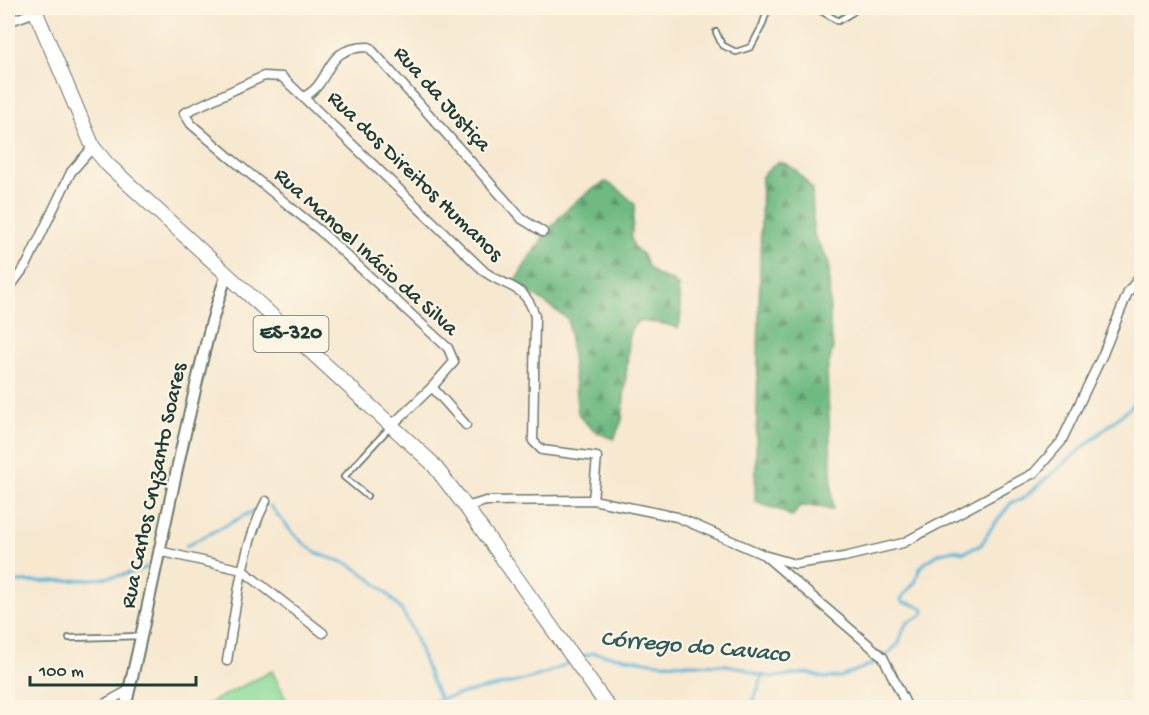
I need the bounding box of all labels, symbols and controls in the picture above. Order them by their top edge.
street label: Rua da Justiça [387,42,496,159]
street label: Rua dos Direitos Humanos [321,86,508,268]
street label: Rua Manoel Inácio da Silva [268,163,463,343]
road number: ES-320 [254,316,328,352]
street label: Rua Carlos Cryzanto Soares [116,360,194,611]
water label: Córrego do Cavaco [599,625,792,671]
scale bar [30,649,196,687]
text: 100 m [38,662,84,683]

